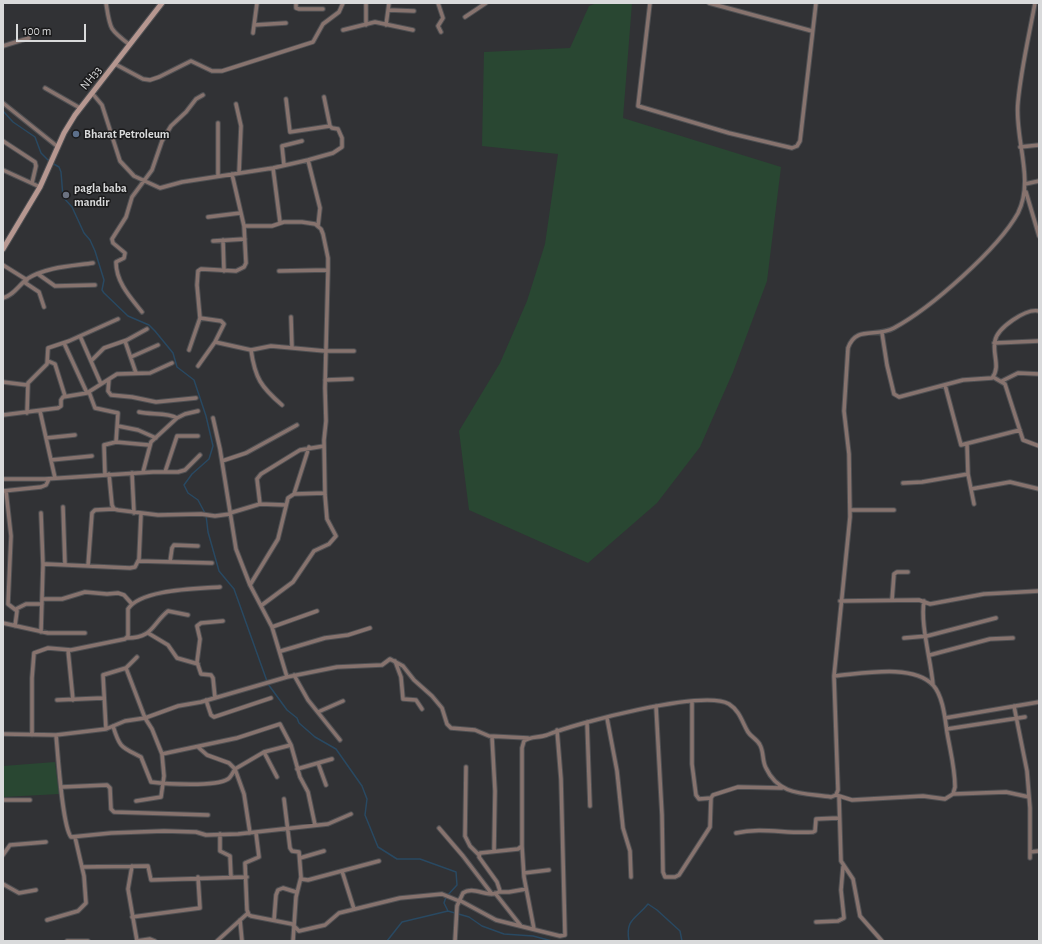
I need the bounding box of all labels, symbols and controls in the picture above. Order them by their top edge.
scale bar [18,16,88,42]
text: 100 m [23,25,51,37]
street label: NH33 [77,63,105,93]
place label: Bharat Petroleum [84,127,170,141]
marker: Bharat Petroleum [71,129,81,139]
place label: pagla baba mandir [74,181,127,209]
marker: pagla baba mandir [61,190,71,200]

